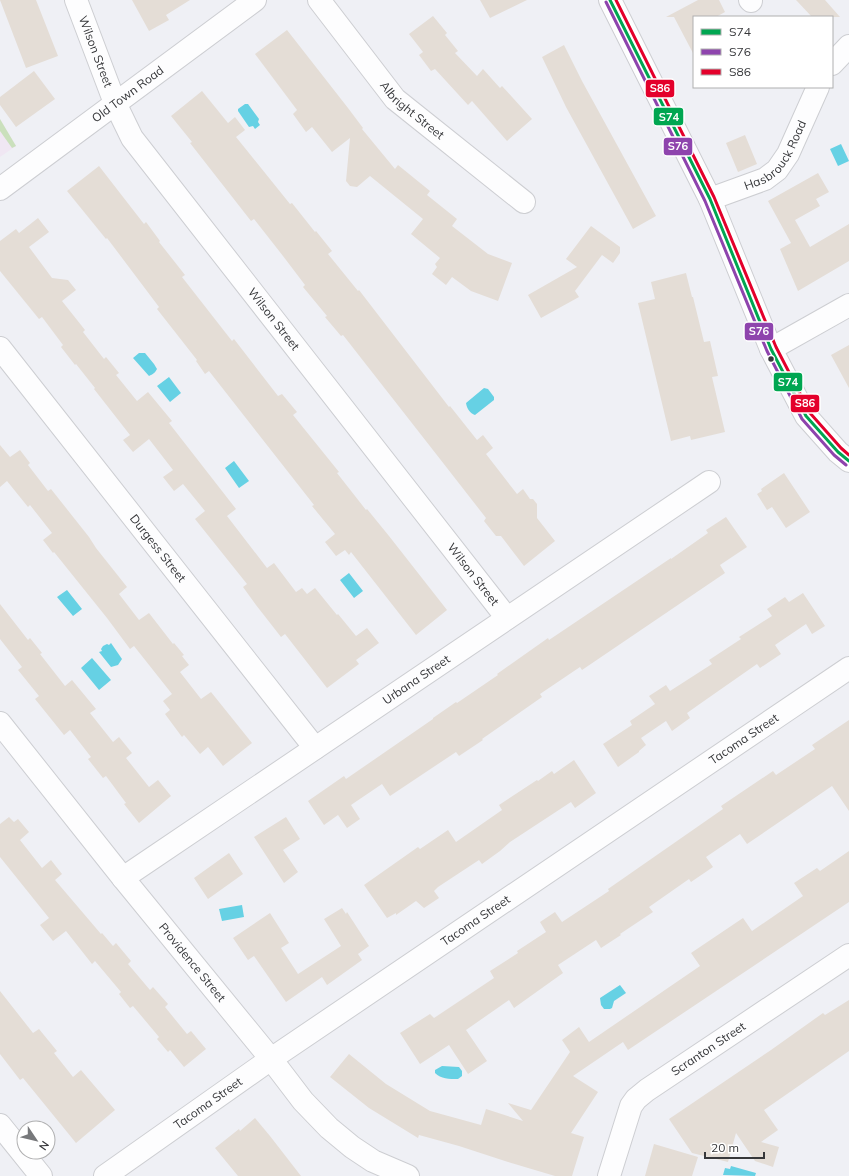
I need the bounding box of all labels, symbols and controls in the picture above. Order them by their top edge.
street label: Wilson Street [76,13,116,89]
legend [693,16,833,88]
text: S74 [729,24,751,39]
text: S76 [729,44,751,59]
street label: Old Town Road [89,62,166,125]
text: S86 [729,64,751,79]
street label: Albright Street [377,78,447,142]
line badge: S86 [645,79,675,98]
text: S86 [650,81,671,95]
line badge: S74 [653,107,684,126]
text: S74 [659,110,680,124]
street label: Hasbrouck Road [742,118,809,193]
line badge: S76 [663,137,693,156]
text: S76 [668,139,689,153]
street label: Wilson Street [245,285,303,353]
line badge: S76 [744,322,774,341]
text: S76 [749,324,770,338]
unlabelled marker [766,354,776,364]
line badge: S74 [773,372,803,392]
text: S74 [778,375,799,389]
line badge: S86 [790,394,820,413]
text: S86 [795,396,816,410]
street label: Durgess Street [127,511,189,585]
street label: Wilson Street [444,540,503,609]
street label: Urbana Street [379,651,453,707]
street label: Tacoma Street [706,710,781,767]
street label: Tacoma Street [438,892,513,949]
street label: Providence Street [156,920,229,1005]
street label: Scranton Street [668,1018,748,1079]
street label: Tacoma Street [171,1074,245,1132]
north arrow [16,1120,56,1160]
scale bar [705,1134,764,1160]
text: N [36,1138,52,1153]
text: 20 m [711,1140,739,1155]

